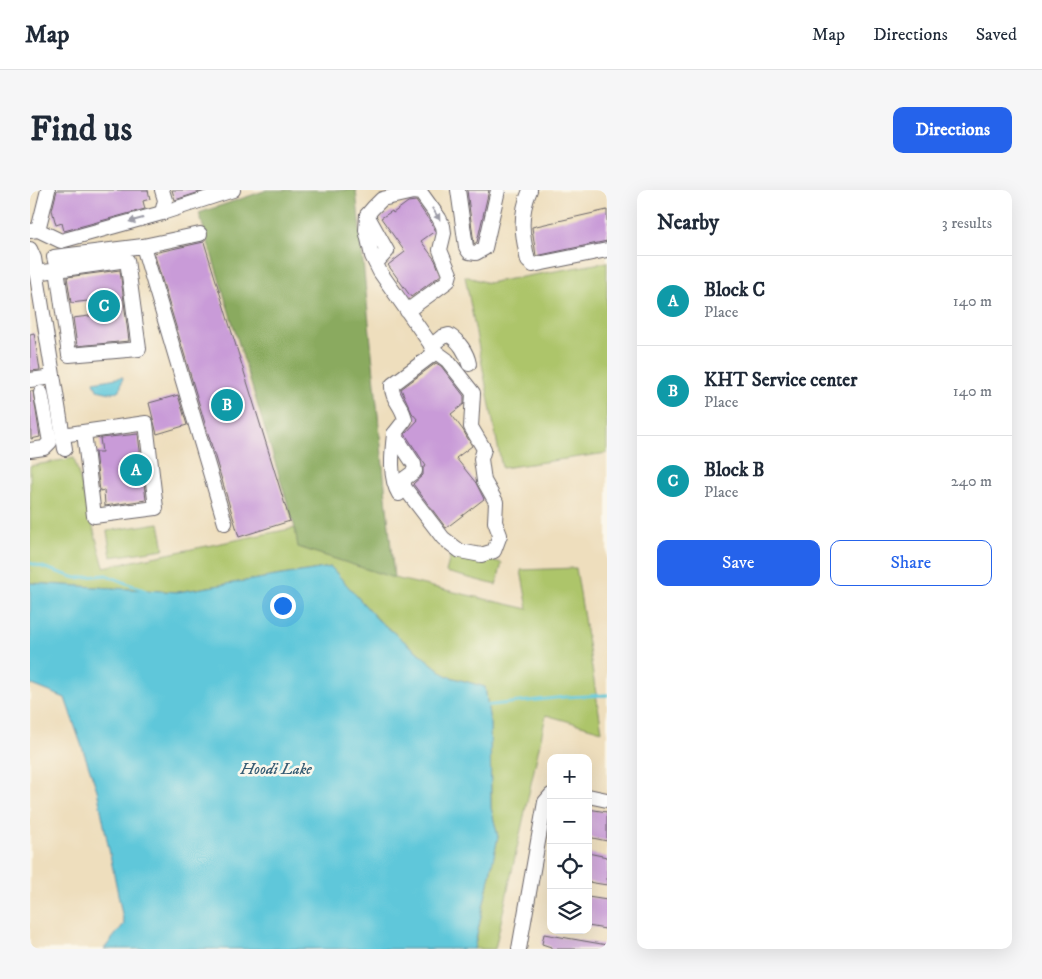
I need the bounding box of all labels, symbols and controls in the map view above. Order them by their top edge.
text: Map [25,20,69,50]
text: Map [812,24,845,46]
text: Directions [873,24,948,46]
text: Saved [976,24,1017,46]
button: Directions [893,107,1012,153]
text: Find us [30,108,132,152]
one-way arrow [432,208,441,221]
text: Nearby [657,210,719,236]
text: 3 results [942,213,992,233]
one-way arrow [129,217,144,225]
text: Block C [704,279,765,302]
pin: C [88,287,120,325]
text: A [668,291,678,311]
text: 140 m [953,291,992,311]
text: Place [704,302,738,322]
text: KHT Service center [704,369,857,392]
text: B [668,381,678,401]
text: 140 m [953,381,992,401]
pin: B [211,386,243,424]
text: Place [704,392,738,412]
pin: A [120,451,152,489]
text: Block B [704,459,765,482]
text: C [668,471,678,491]
text: 240 m [951,471,992,491]
text: Place [704,482,738,502]
button: Save [657,540,820,586]
button: Share [830,540,992,586]
your location [270,593,296,619]
map controls [547,754,592,934]
button: + [547,754,592,799]
water label: Hoodi Lake [239,759,312,779]
button: − [547,799,592,844]
button: locate [547,844,592,889]
button: layers [547,889,592,934]

